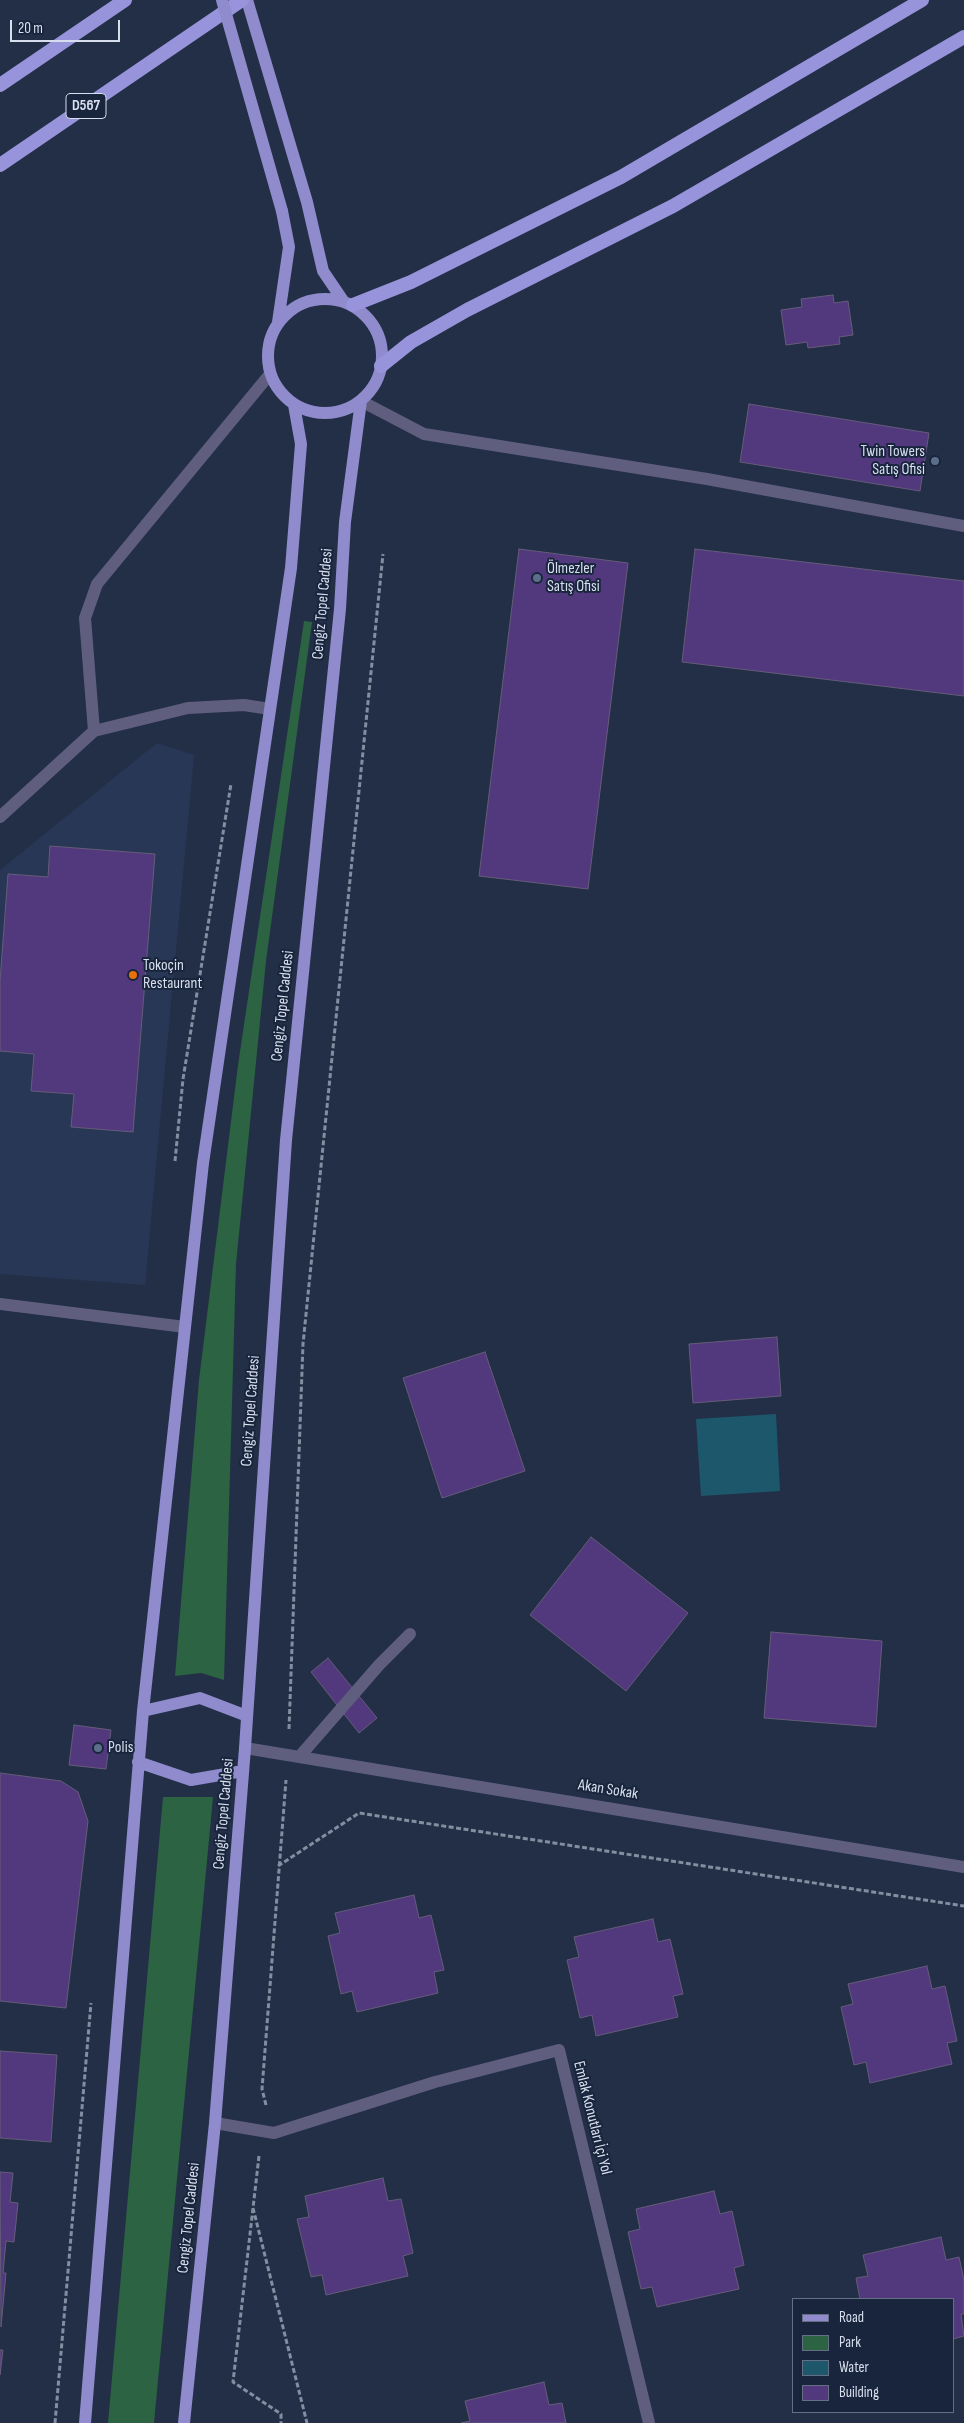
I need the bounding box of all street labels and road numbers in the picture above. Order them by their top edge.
road number: D567 [66,94,106,118]
street label: Cengiz Topel Caddesi [309,548,337,660]
street label: Cengiz Topel Caddesi [268,950,298,1062]
street label: Cengiz Topel Caddesi [238,1355,264,1467]
street label: Cengiz Topel Caddesi [210,1758,238,1870]
street label: Akan Sokak [577,1776,639,1804]
street label: Emlak Konutları İçi Yol [569,2059,615,2177]
street label: Cengiz Topel Caddesi [174,2162,204,2274]

